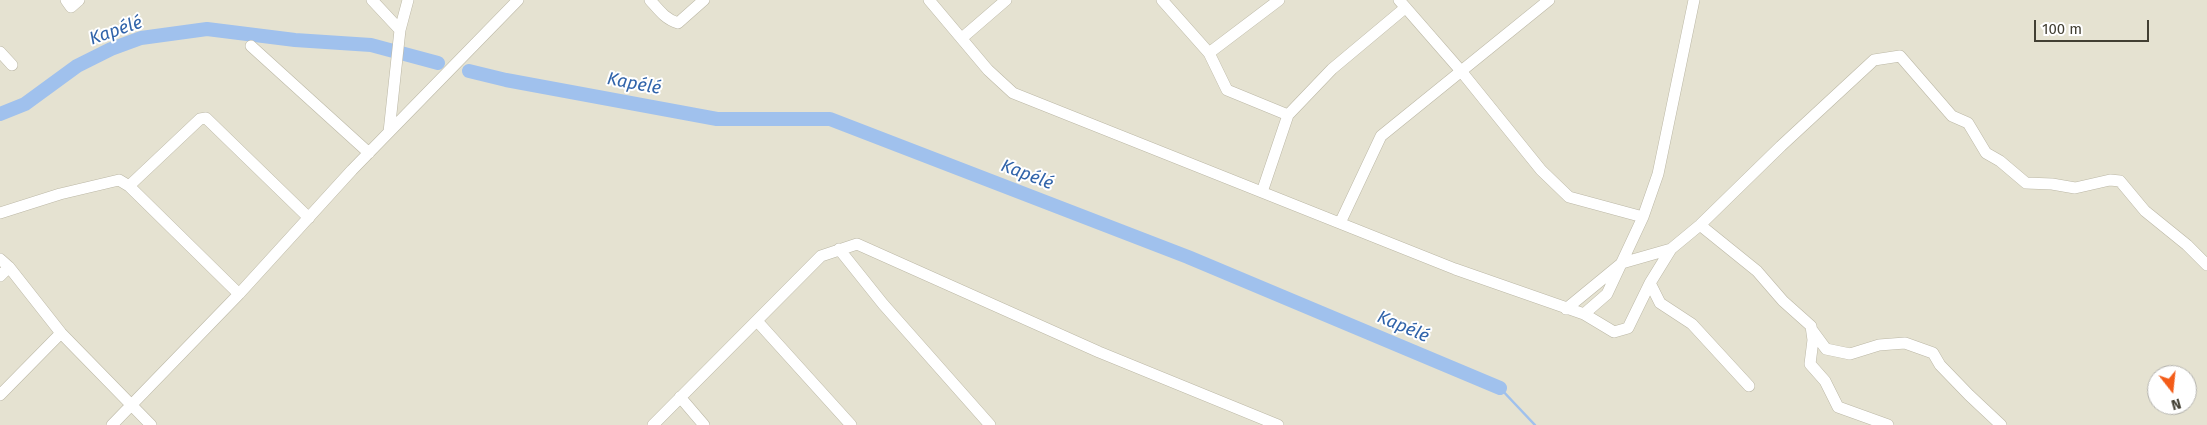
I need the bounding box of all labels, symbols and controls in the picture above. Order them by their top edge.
scale bar [2037,10,2152,42]
water label: Kapélé [87,12,145,50]
text: 100 m [2042,20,2082,38]
water label: Kapélé [605,68,663,100]
water label: Kapélé [998,155,1056,195]
water label: Kapélé [1374,306,1432,348]
north arrow [2147,365,2197,415]
text: N [2169,394,2183,413]

